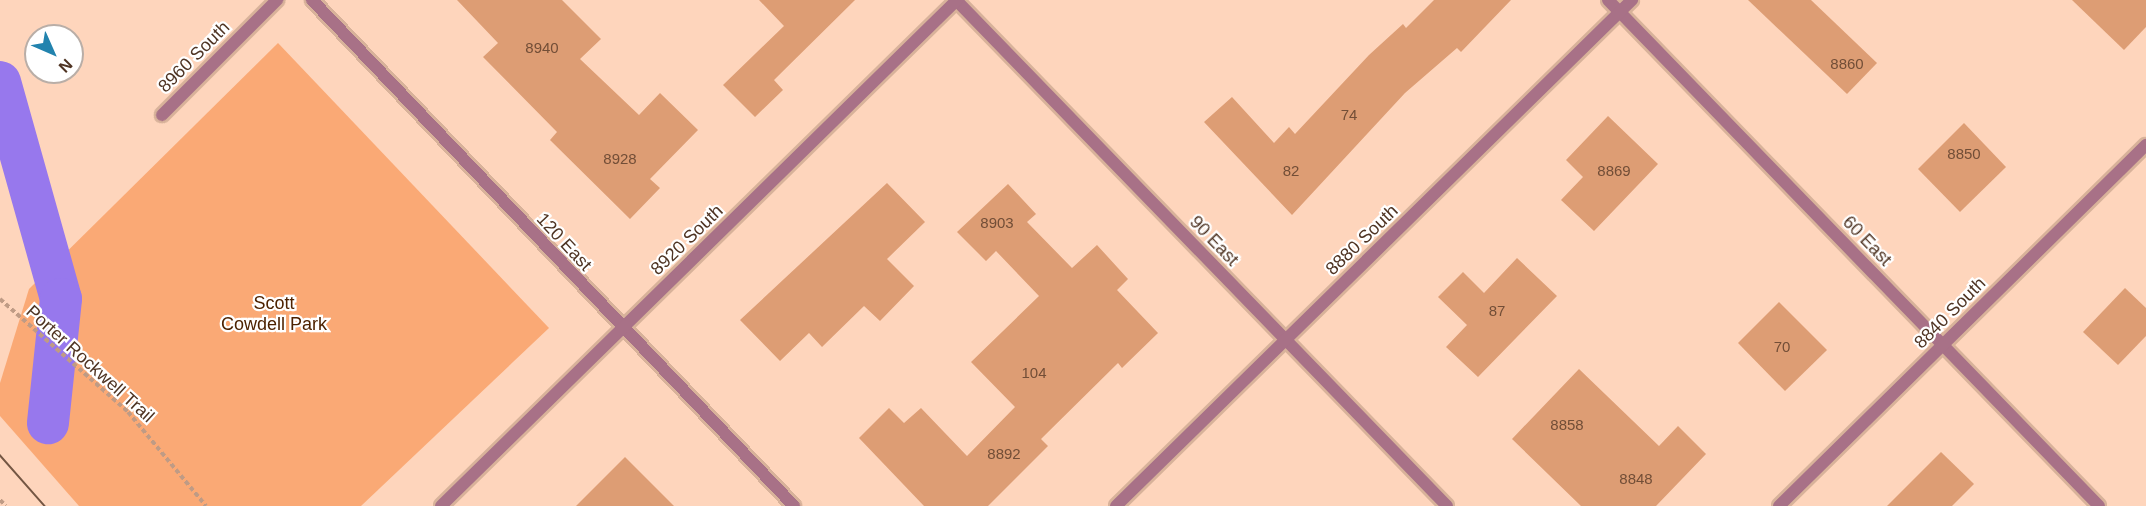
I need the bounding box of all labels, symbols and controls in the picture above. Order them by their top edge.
street label: 8960 South [154,17,234,97]
north arrow [24,24,84,84]
house number: 8940 [525,39,559,57]
house number: 8860 [1830,55,1864,73]
text: N [56,56,76,76]
house number: 74 [1341,106,1357,124]
house number: 8850 [1947,145,1981,163]
house number: 8928 [603,150,637,168]
house number: 82 [1283,162,1299,180]
house number: 8869 [1597,162,1631,180]
street label: 8920 South [646,200,728,280]
street label: 8880 South [1321,200,1403,280]
street label: 120 East [532,209,596,275]
street label: 90 East [1185,212,1243,270]
street label: 60 East [1838,212,1896,270]
house number: 8903 [980,214,1014,232]
street label: 8840 South [1910,273,1990,353]
park label: Scott Cowdell Park [221,293,327,336]
street label: Porter Rockwell Trail [21,301,159,427]
house number: 87 [1489,302,1505,320]
house number: 70 [1774,338,1790,356]
house number: 104 [1021,364,1047,382]
house number: 8858 [1550,416,1584,434]
house number: 8892 [987,445,1021,463]
house number: 8848 [1619,470,1653,488]

